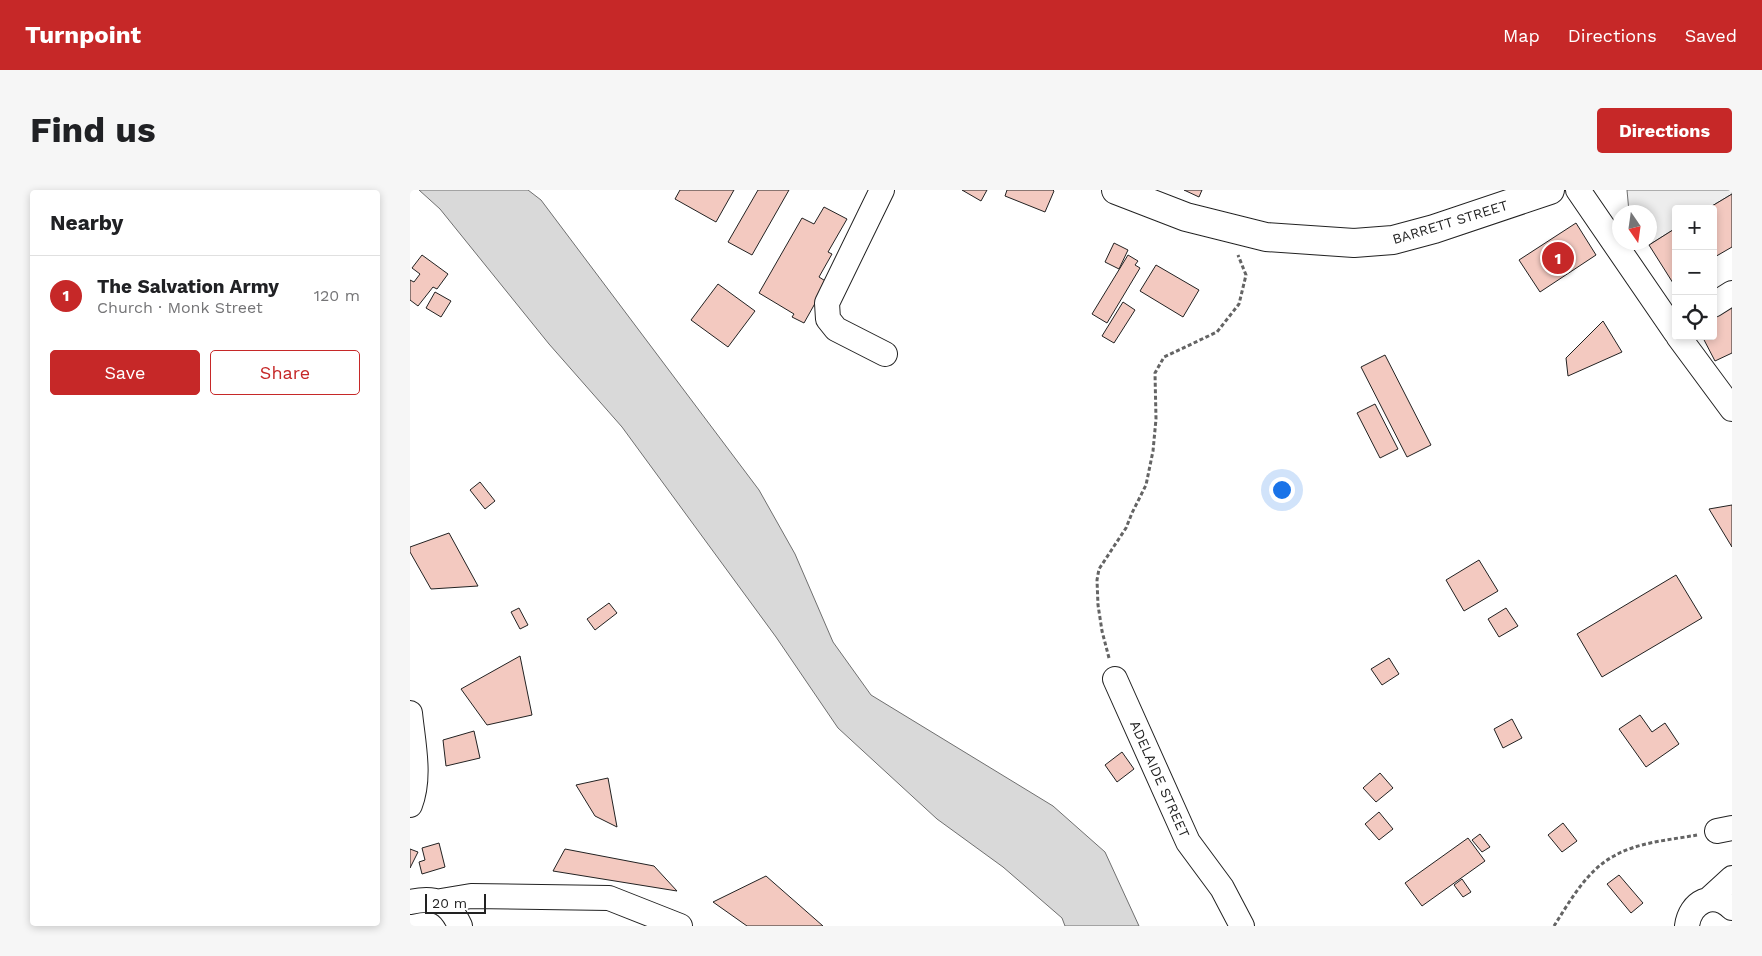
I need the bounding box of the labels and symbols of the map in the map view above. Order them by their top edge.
street label: BARRETT STREET [1390,197,1510,247]
north arrow [1612,205,1657,250]
pin: 1 [1542,239,1574,277]
your location [1269,477,1295,503]
street label: ADELAIDE STREET [1127,718,1193,841]
scale bar [425,891,486,914]

